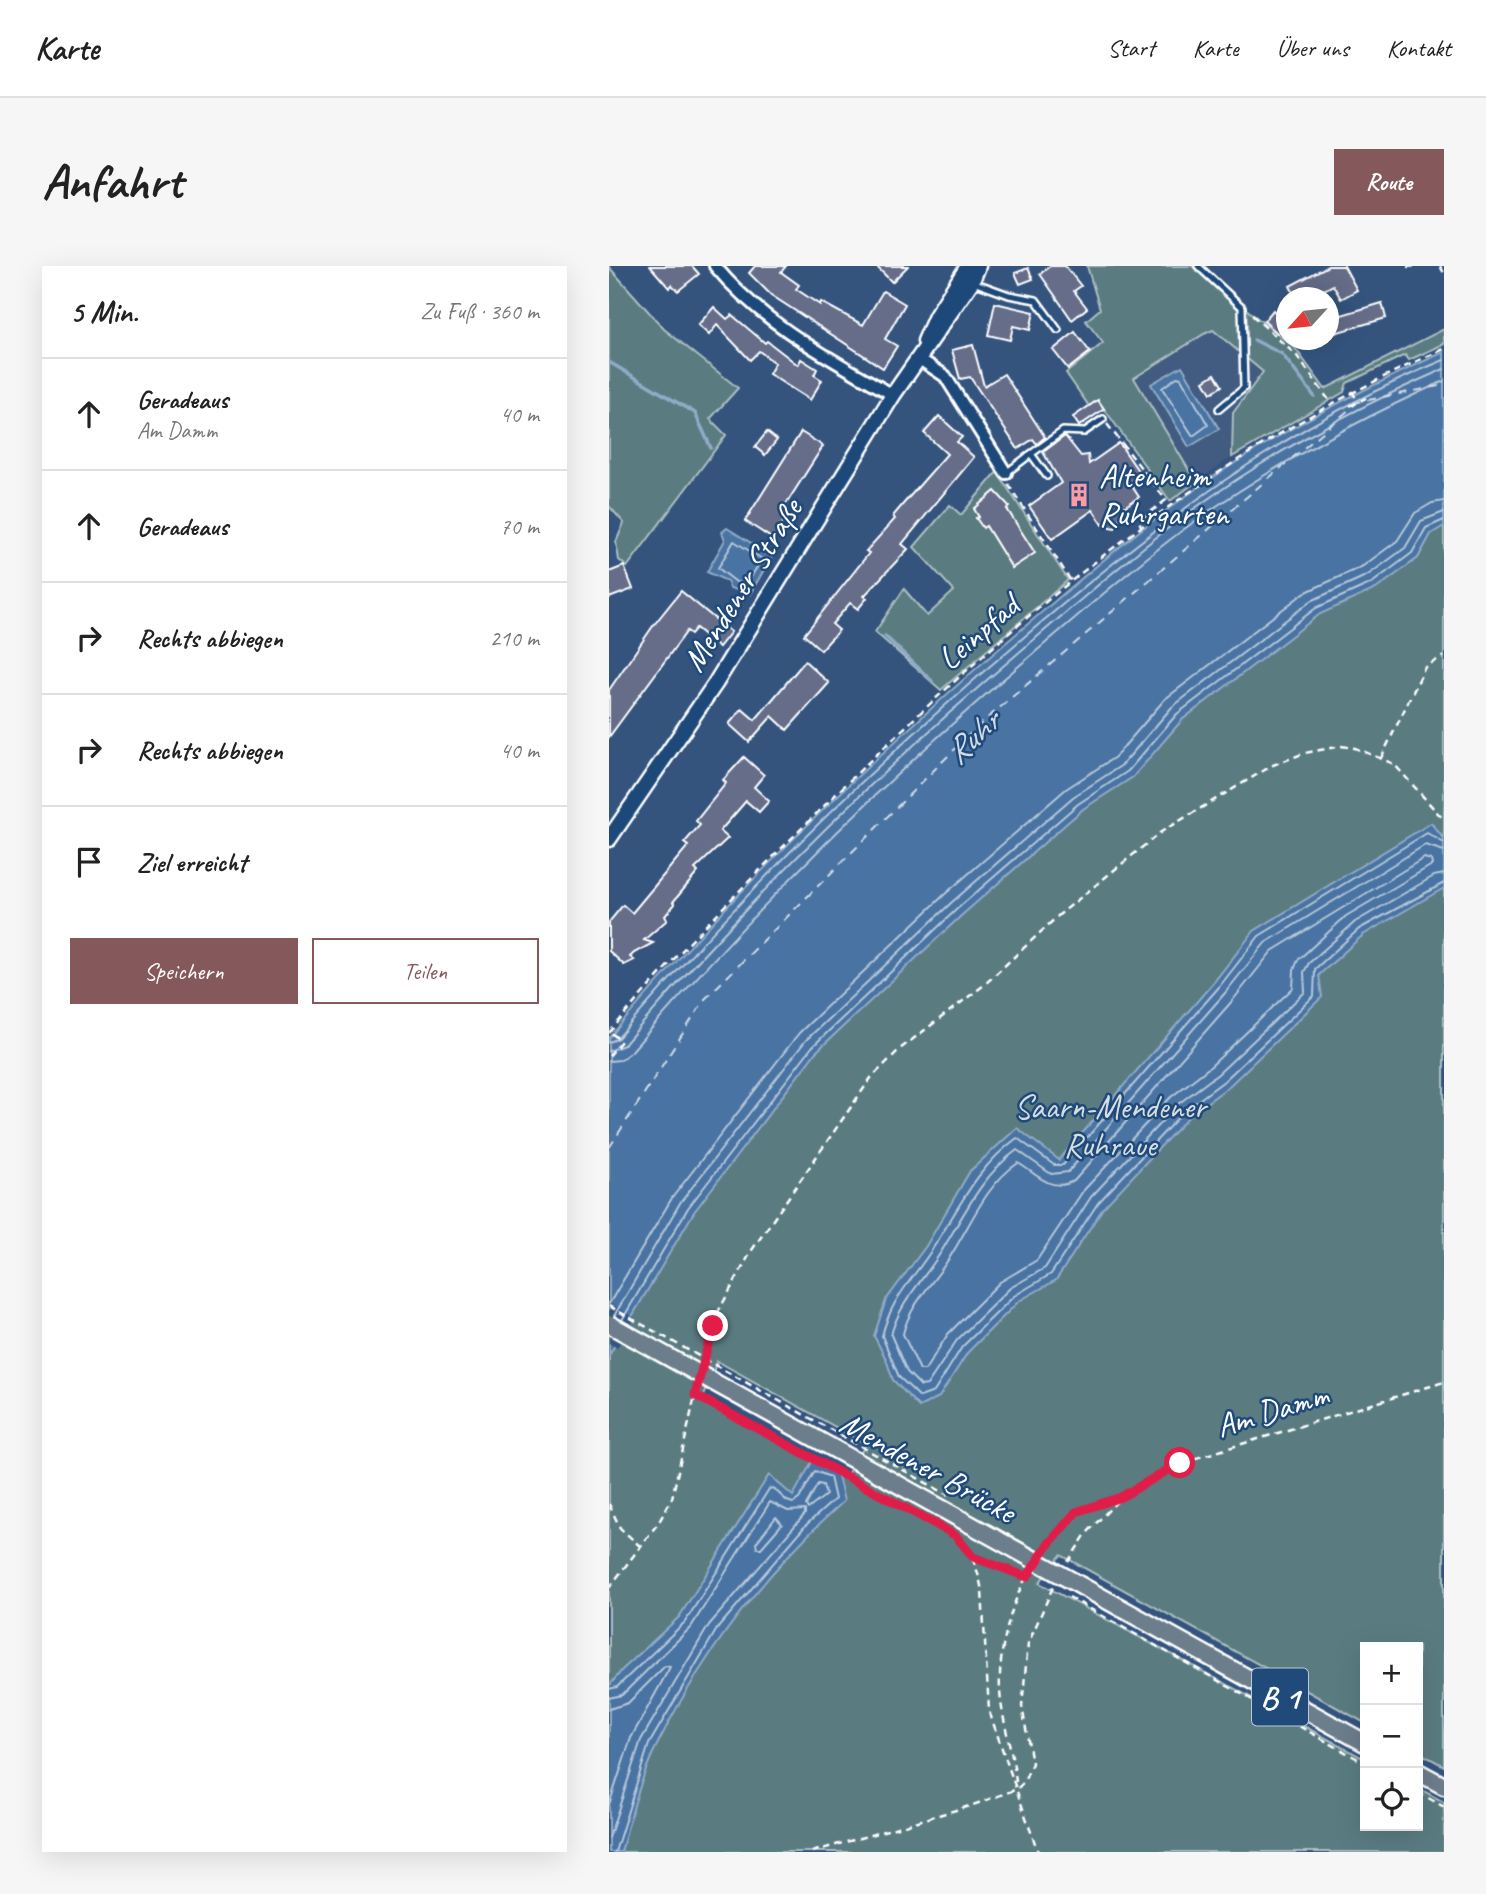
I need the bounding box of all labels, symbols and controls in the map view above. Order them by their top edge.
text: Karte [35,27,99,69]
text: Start [1108,33,1155,63]
text: Karte [1193,33,1239,63]
text: Über uns [1277,33,1349,63]
text: Kontakt [1387,33,1451,63]
button: Route [1334,149,1444,215]
text: Anfahrt [42,151,182,213]
north arrow [1276,287,1339,350]
text: 5 Min. [70,293,138,331]
text: Zu Fuß · 360 m [420,297,539,326]
text: Geradeaus [137,383,228,416]
icon: ahead [70,395,108,433]
text: 40 m [500,400,539,429]
text: Am Damm [137,416,217,445]
place label: Altenheim Ruhrgarten [1099,455,1231,535]
building icon: Altenheim Ruhrgarten [1065,481,1093,509]
street label: Mendener Straße [672,489,813,679]
icon: ahead [70,507,108,545]
text: Geradeaus [137,510,228,543]
text: 70 m [500,512,539,541]
street label: Leinpfad [929,582,1031,679]
icon: right [70,619,108,657]
text: Rechts abbiegen [137,622,283,655]
text: 210 m [490,624,539,653]
water label: Ruhr [935,697,1013,774]
icon: right [70,731,108,769]
text: Rechts abbiegen [137,734,283,767]
text: 40 m [500,736,539,765]
icon: arrive [70,843,108,881]
text: Ziel erreicht [137,846,247,879]
button: Speichern [70,938,298,1004]
button: Teilen [312,938,539,1004]
park label: Saarn-Mendener Ruhraue [1014,1086,1209,1166]
route end [697,1310,728,1341]
street label: Am Damm [1211,1373,1335,1447]
street label: Mendener Brücke [833,1402,1025,1534]
route start [1164,1447,1195,1478]
map controls [1360,1642,1423,1831]
button: + [1360,1642,1423,1705]
road number: B 1 [1252,1668,1308,1726]
button: − [1360,1705,1423,1768]
button: locate [1360,1768,1423,1831]

